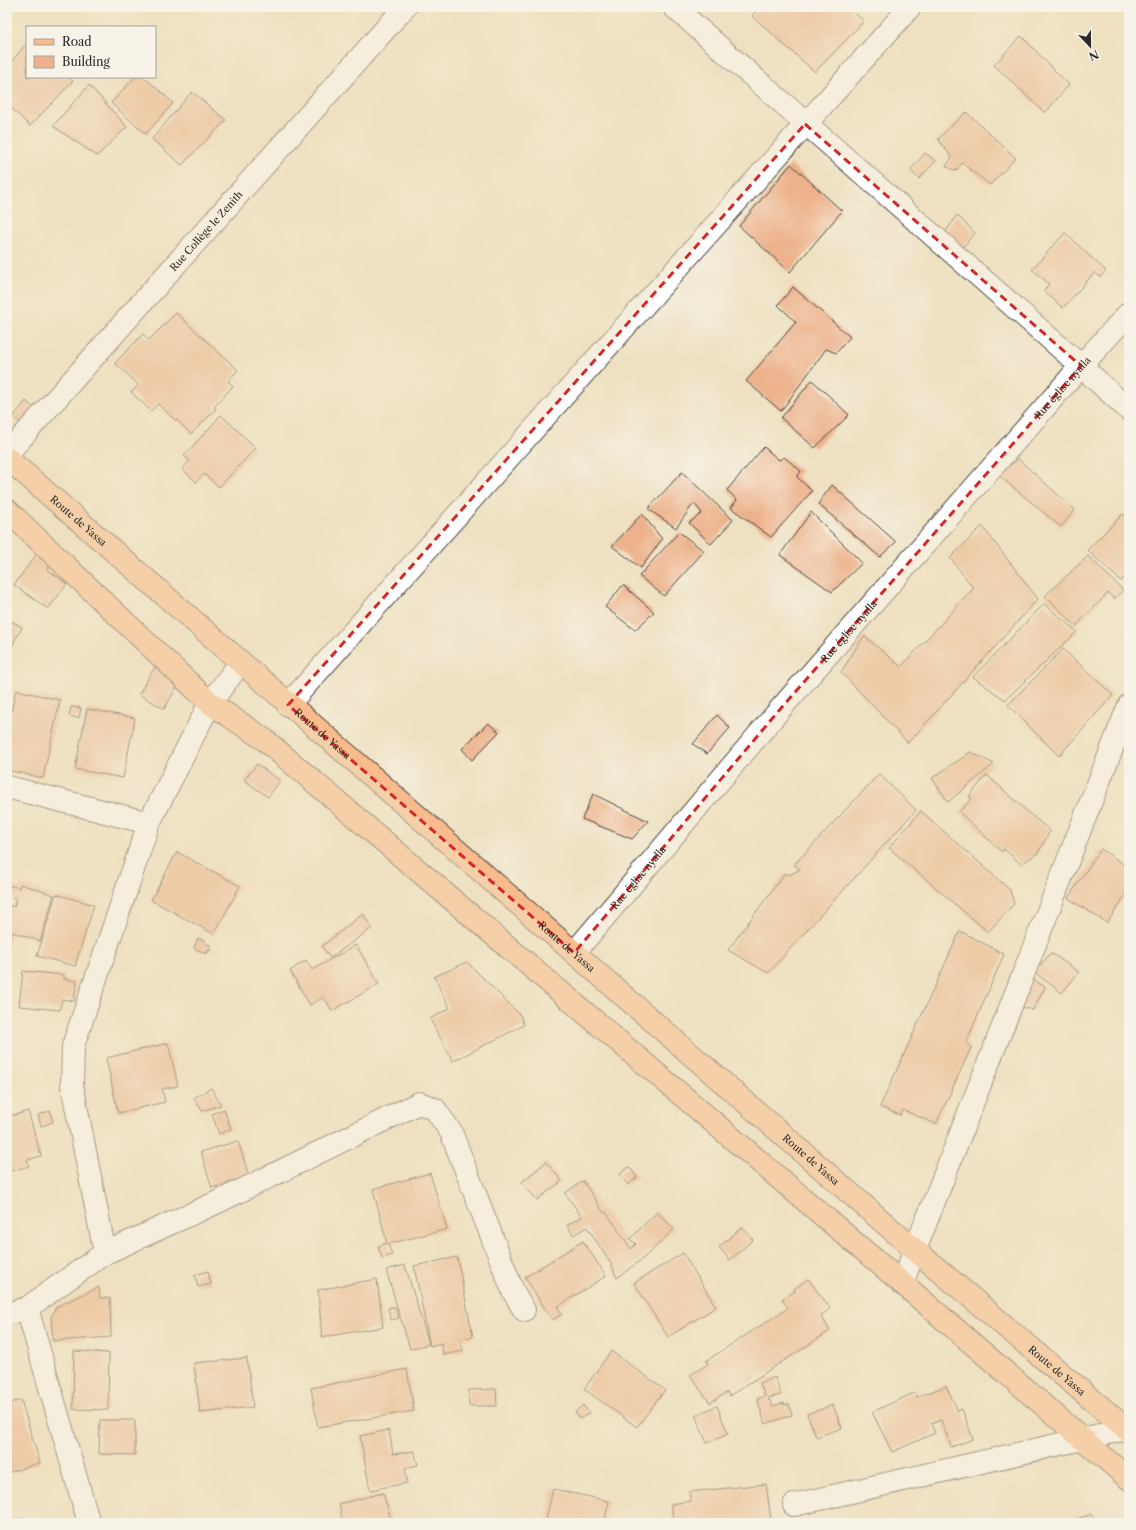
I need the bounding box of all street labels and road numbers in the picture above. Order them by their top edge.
street label: Rue Collège le Zenith [167,187,246,274]
street label: Rue église nyalla [1031,353,1094,422]
street label: Route de Yassa [48,492,110,549]
street label: Rue église nyalla [817,597,880,665]
street label: Route de Yassa [292,705,354,762]
street label: Rue église nyalla [607,842,669,912]
street label: Route de Yassa [536,918,598,975]
street label: Route de Yassa [780,1131,843,1188]
street label: Route de Yassa [1026,1342,1089,1398]

